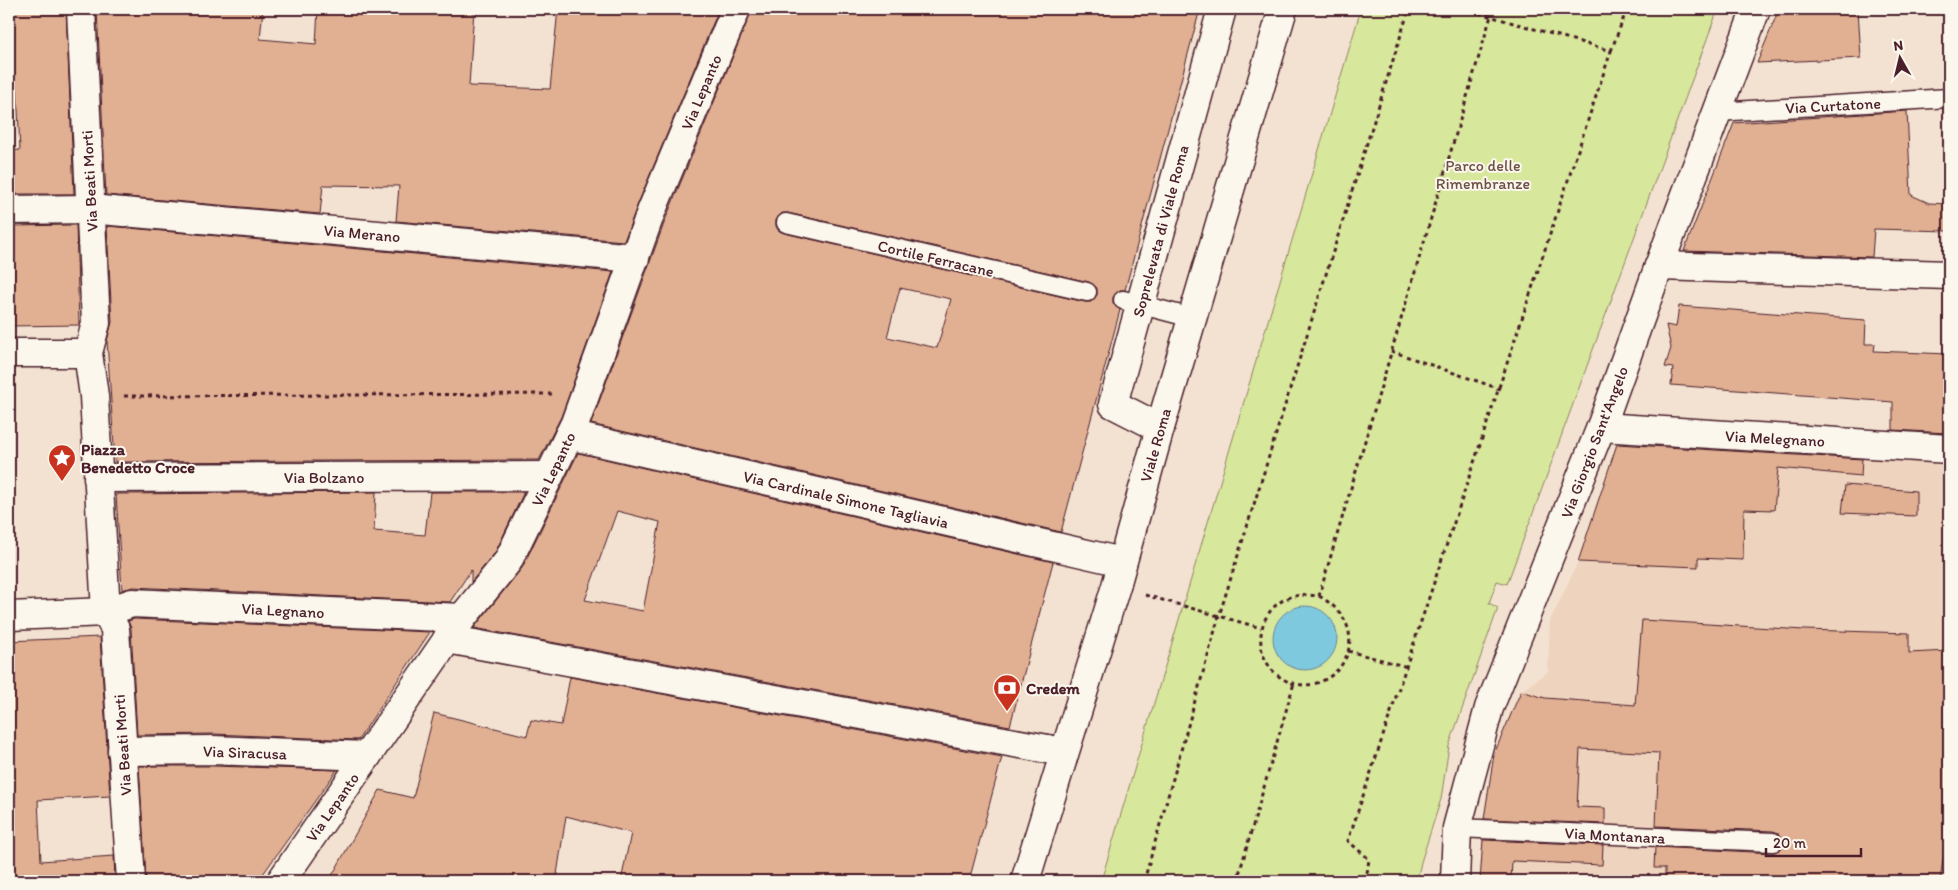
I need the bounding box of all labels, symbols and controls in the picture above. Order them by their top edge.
north arrow [1876,32,1926,82]
text: N [1892,37,1904,55]
street label: Via Lepanto [677,52,726,133]
street label: Via Curtatone [1785,93,1882,117]
street label: Via Beati Morti [77,130,102,232]
street label: Soprelevata di Viale Roma [1128,143,1193,319]
park label: Parco delle Rimembranze [1436,156,1530,193]
street label: Via Merano [323,221,401,246]
street label: Cortile Ferracane [876,236,996,281]
street label: Via Giorgio Sant'Angelo [1557,363,1632,521]
street label: Viale Roma [1136,406,1175,484]
street label: Via Melegnano [1725,426,1825,451]
street label: Via Lepanto [527,429,580,509]
place label: Piazza Benedetto Croce [81,440,195,477]
place icon: Piazza Benedetto Croce [47,443,77,482]
street label: Via Cardinale Simone Tagliavia [741,467,950,532]
street label: Via Bolzano [284,468,364,487]
street label: Via Legnano [241,599,325,622]
bank icon: Credem [992,673,1022,712]
place label: Credem [1026,679,1080,698]
street label: Via Beati Morti [109,694,136,796]
street label: Via Siracusa [203,742,288,763]
street label: Via Lepanto [302,769,363,846]
street label: Via Montanara [1564,823,1667,848]
scale bar [1766,825,1860,857]
text: 20 m [1773,834,1807,852]

